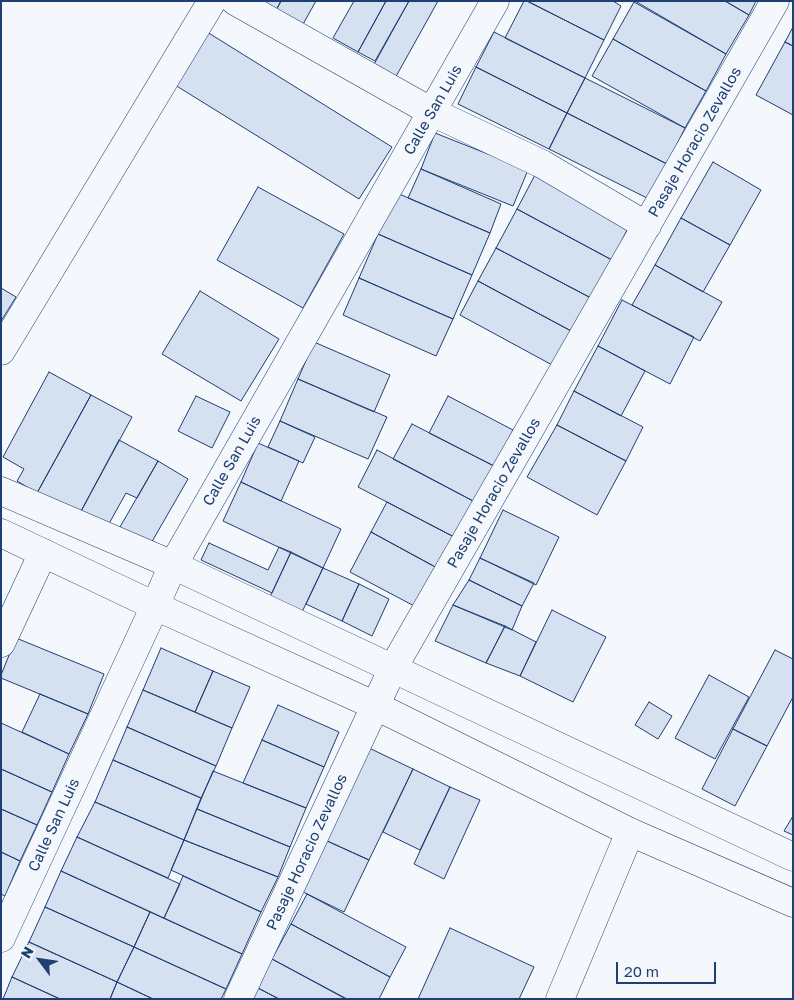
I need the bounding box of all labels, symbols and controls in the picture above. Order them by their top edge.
street label: Calle San Luis [400,62,466,158]
street label: Pasaje Horacio Zevallos [645,64,745,220]
street label: Calle San Luis [199,413,265,509]
street label: Pasaje Horacio Zevallos [444,415,544,571]
street label: Pasaje Horacio Zevallos [263,771,351,933]
street label: Calle San Luis [25,775,83,875]
north arrow [15,935,65,985]
text: N [17,943,37,961]
scale bar [619,952,719,984]
text: 20 m [624,962,659,980]

